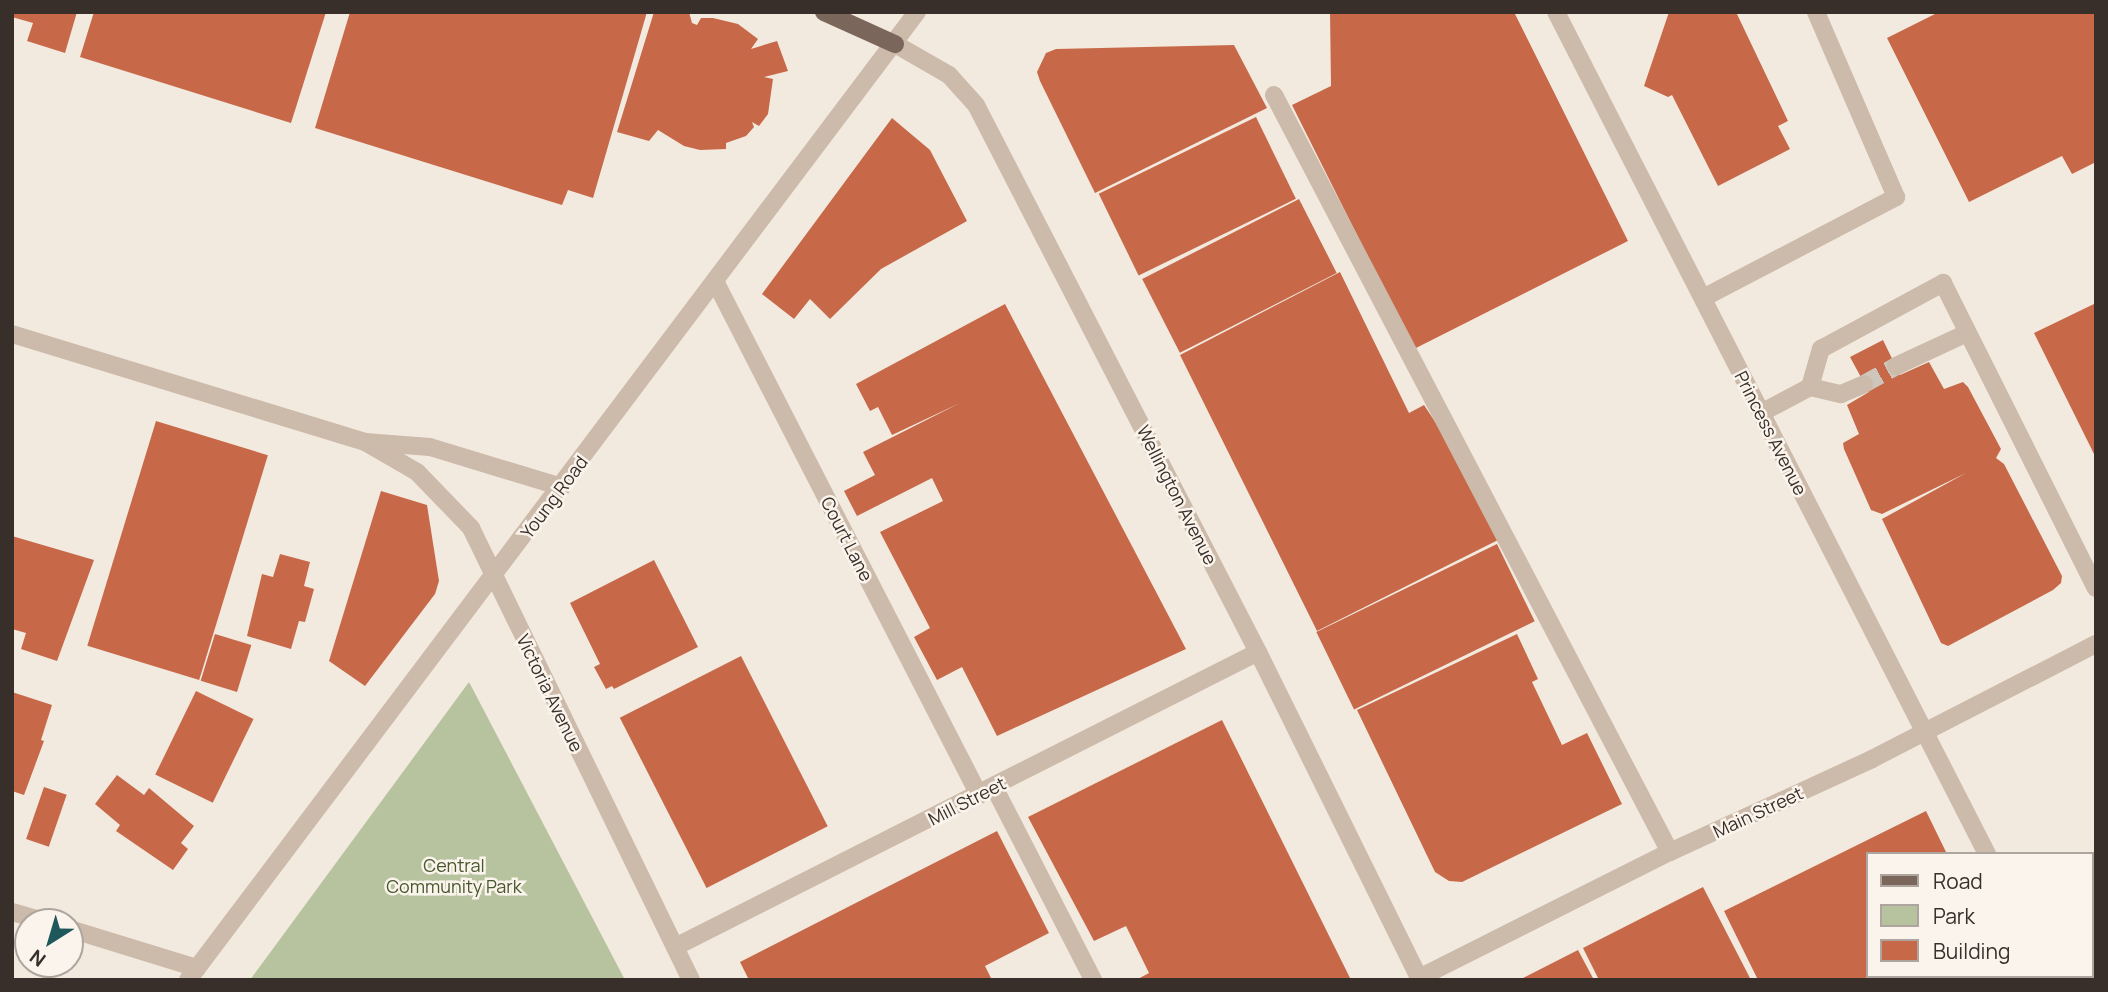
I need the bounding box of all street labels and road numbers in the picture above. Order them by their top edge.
street label: Princess Avenue [1730,367,1812,499]
street label: Wellington Avenue [1132,422,1222,568]
street label: Young Road [516,452,592,542]
street label: Court Lane [817,493,877,585]
street label: Victoria Avenue [512,631,588,755]
street label: Mill Street [925,772,1009,830]
street label: Main Street [1710,782,1806,842]

